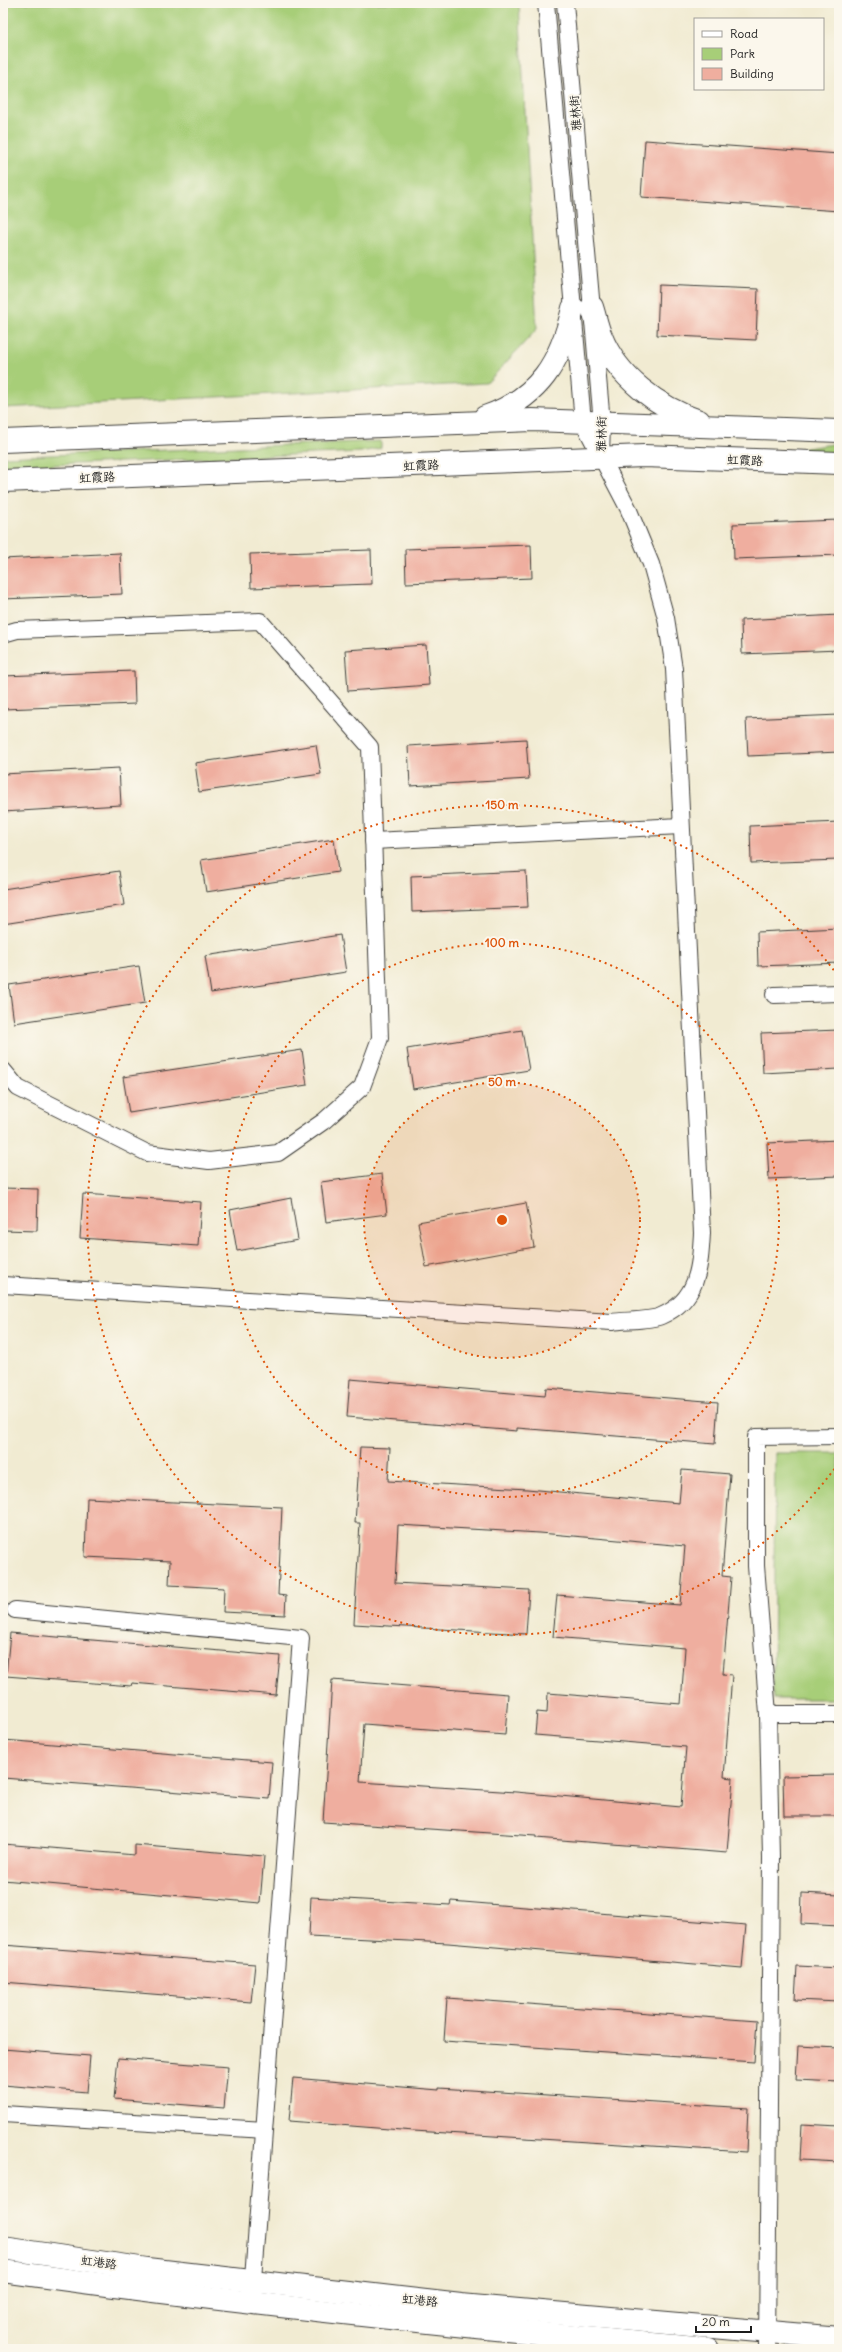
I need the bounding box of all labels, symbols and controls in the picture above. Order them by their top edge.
legend [694,18,824,90]
text: Road [730,26,758,41]
text: Park [730,46,755,61]
text: Building [730,66,774,81]
street label: 雅林街 [566,94,584,132]
street label: 雅林街 [593,416,609,452]
street label: 虹霞路 [727,452,763,468]
street label: 虹霞路 [403,457,439,473]
street label: 虹霞路 [79,469,115,485]
text: 150 m [486,797,519,812]
text: 100 m [485,935,519,950]
text: 50 m [488,1074,517,1089]
centre of rings [495,1213,509,1227]
street label: 虹港路 [80,2252,118,2272]
street label: 虹港路 [401,2291,439,2309]
scale bar [696,2308,751,2334]
text: 20 m [702,2314,730,2329]

